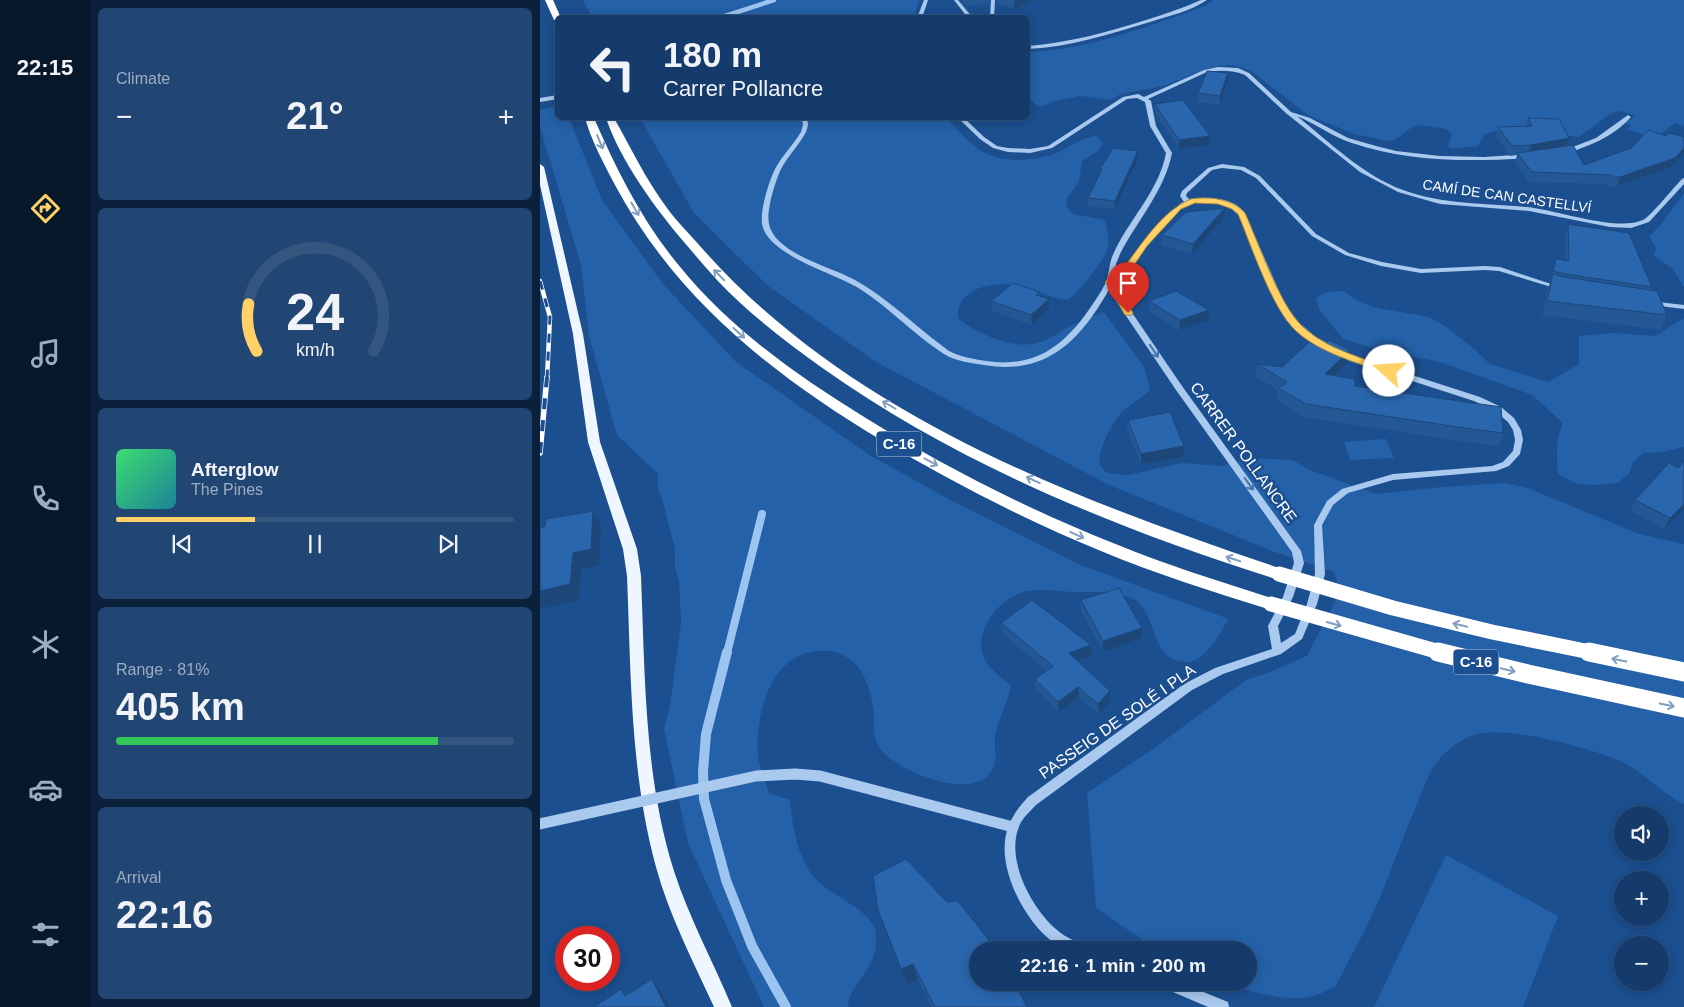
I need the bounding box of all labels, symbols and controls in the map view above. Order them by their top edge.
icon: left [580,35,645,100]
text: 180 m [663,35,762,74]
text: 22:15 [17,55,73,80]
text: Climate [116,70,170,87]
text: Carrer Pollancre [663,76,823,101]
text: 21° [286,95,344,137]
text: − [116,101,132,132]
text: + [498,101,514,132]
one-way arrow [595,134,605,149]
street label: CAMÍ DE CAN CASTELLVÍ [1422,176,1592,216]
icon: directions [28,191,63,226]
one-way arrow [630,202,640,216]
pin [1107,262,1149,313]
one-way arrow [712,269,725,281]
icon: arrive [1114,269,1142,297]
text: 24 [286,283,344,341]
one-way arrow [733,327,746,339]
icon: music [28,336,63,371]
text: km/h [296,340,334,360]
one-way arrow [1150,344,1160,358]
position arrow [1362,344,1414,396]
street label: CARRER POLLANCRE [1187,379,1300,526]
one-way arrow [882,399,897,409]
road number: C-16 [876,432,922,456]
one-way arrow [924,458,938,468]
text: Afterglow [191,459,279,480]
one-way arrow [1026,474,1041,484]
one-way arrow [1243,477,1254,490]
icon: phone [28,481,63,516]
text: The Pines [191,481,263,498]
icon: previous [168,530,196,558]
icon: pause [301,530,329,558]
icon: next [434,530,462,558]
one-way arrow [1069,530,1084,540]
one-way arrow [1225,554,1241,563]
one-way arrow [1326,619,1342,629]
one-way arrow [1453,619,1469,629]
icon: climate [28,627,63,662]
road number: C-16 [1454,650,1498,674]
one-way arrow [1611,654,1627,664]
street label: PASSEIG DE SOLÉ I PLA [1035,660,1199,782]
text: Range · 81% [116,661,209,678]
one-way arrow [1500,666,1516,675]
text: 405 km [116,686,245,728]
one-way arrow [1659,701,1675,710]
icon: car [28,772,63,807]
map controls [1614,806,1669,991]
button: sound [1614,806,1669,861]
text: Arrival [116,869,161,886]
button: + [1614,871,1669,926]
text: 22:16 [116,894,213,936]
icon: filters [28,917,63,952]
speed limit sign: 30 [555,926,620,991]
button: − [1614,936,1669,991]
text: 22:16 · 1 min · 200 m [1020,955,1206,976]

